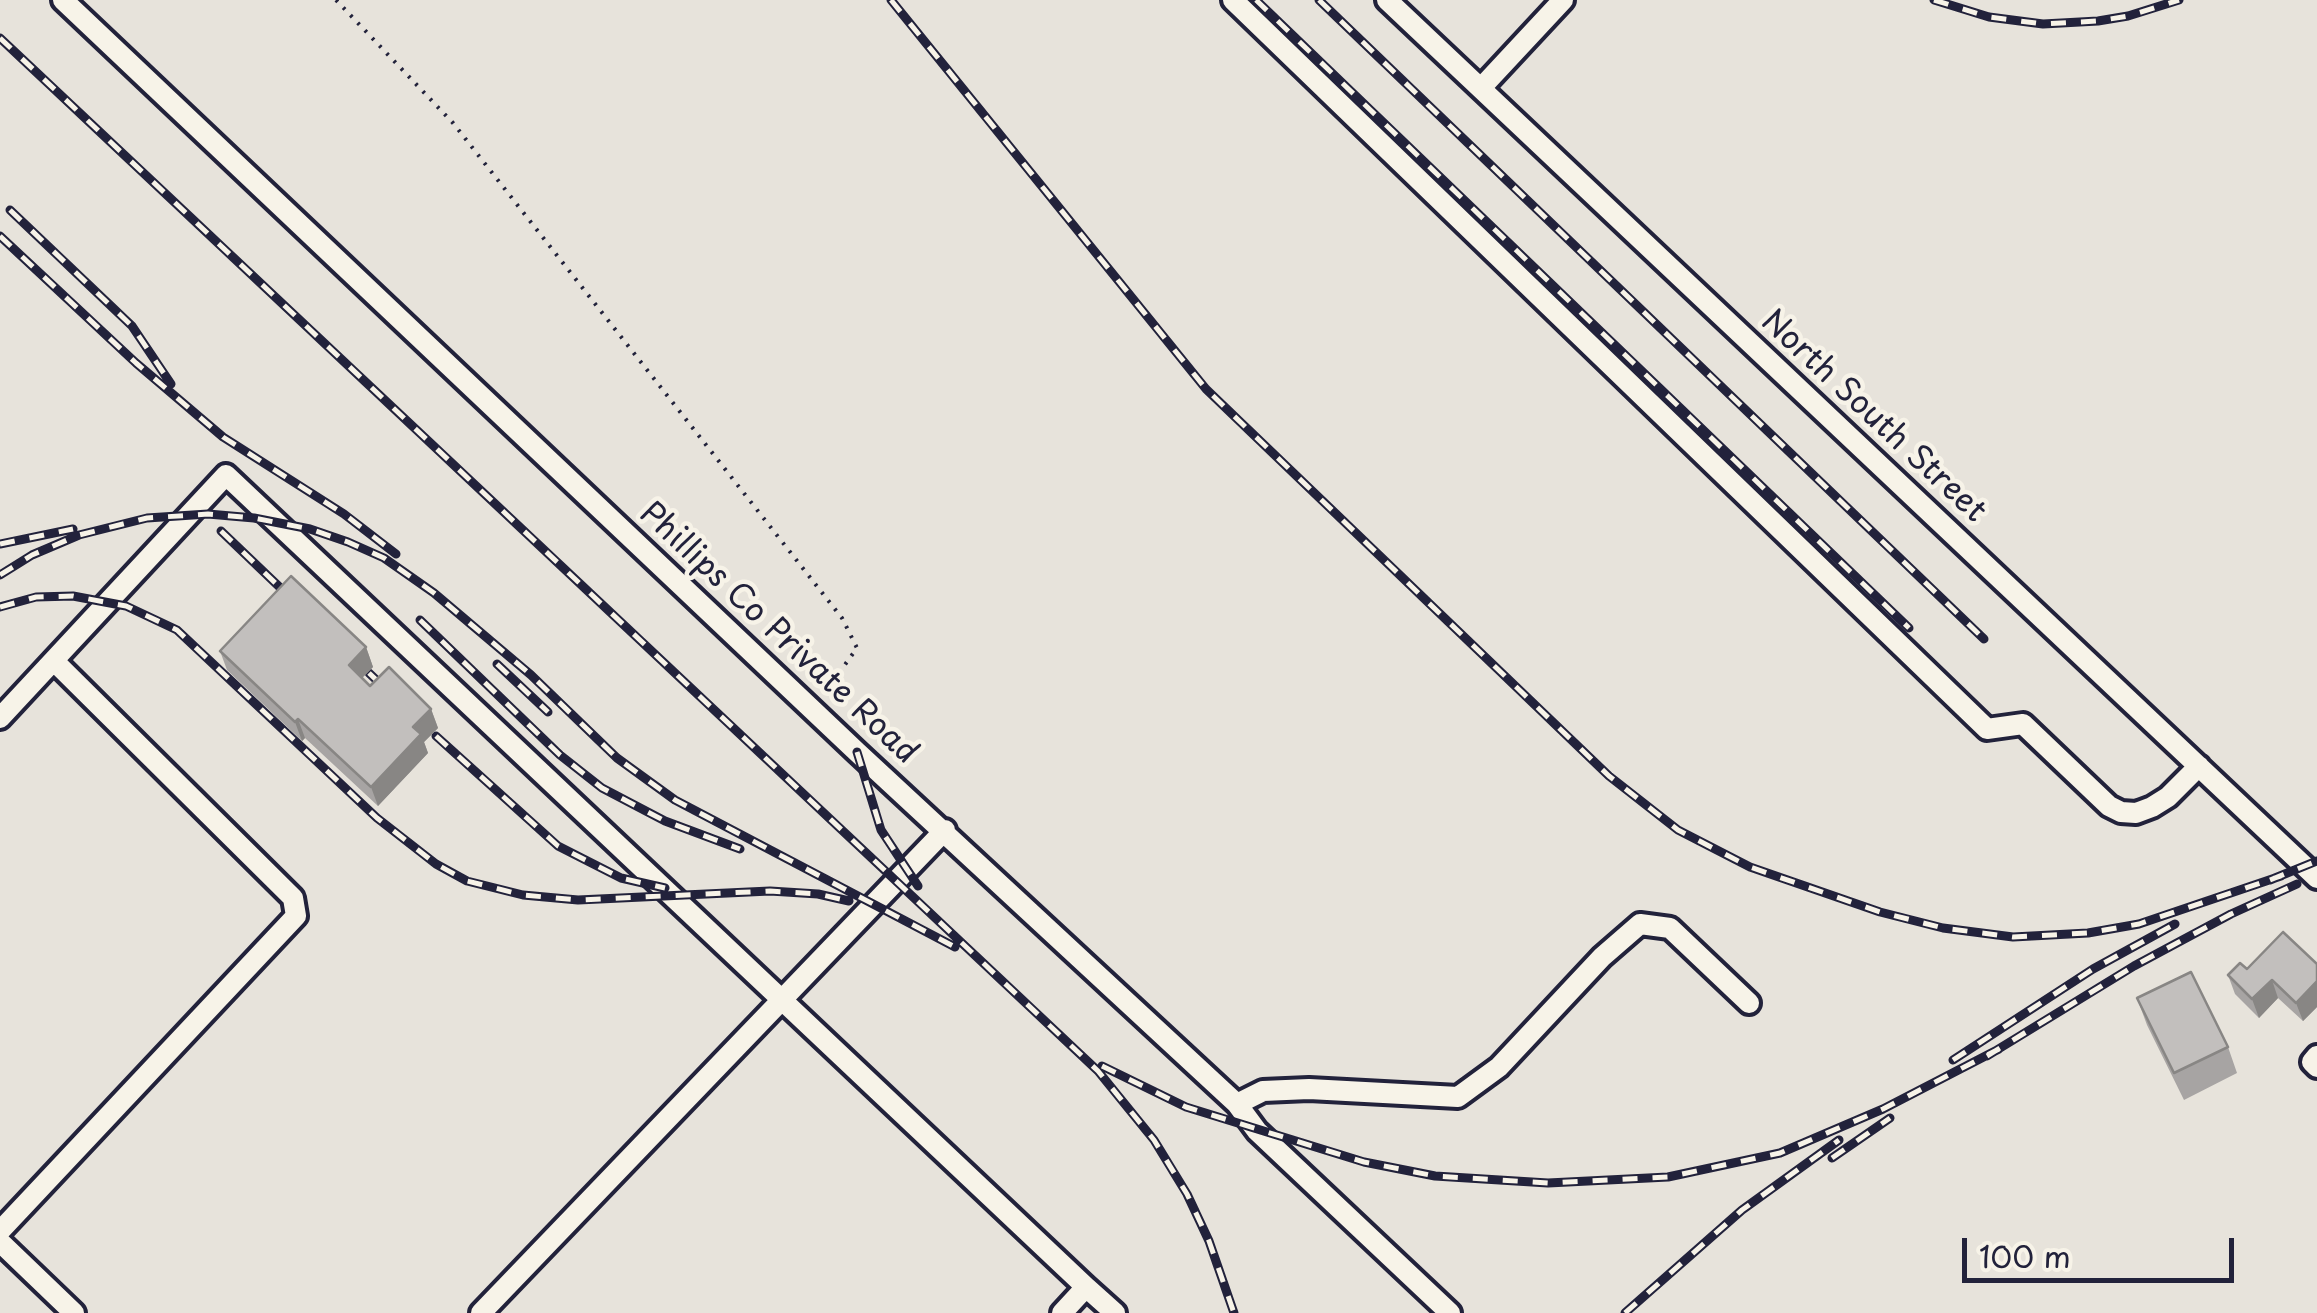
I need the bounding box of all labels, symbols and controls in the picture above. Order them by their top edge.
street label: North South Street [1753,303,1993,531]
street label: Phillips Co Private Road [631,495,925,773]
scale bar [1967,1218,2240,1280]
text: 100 m [1979,1233,2071,1278]

